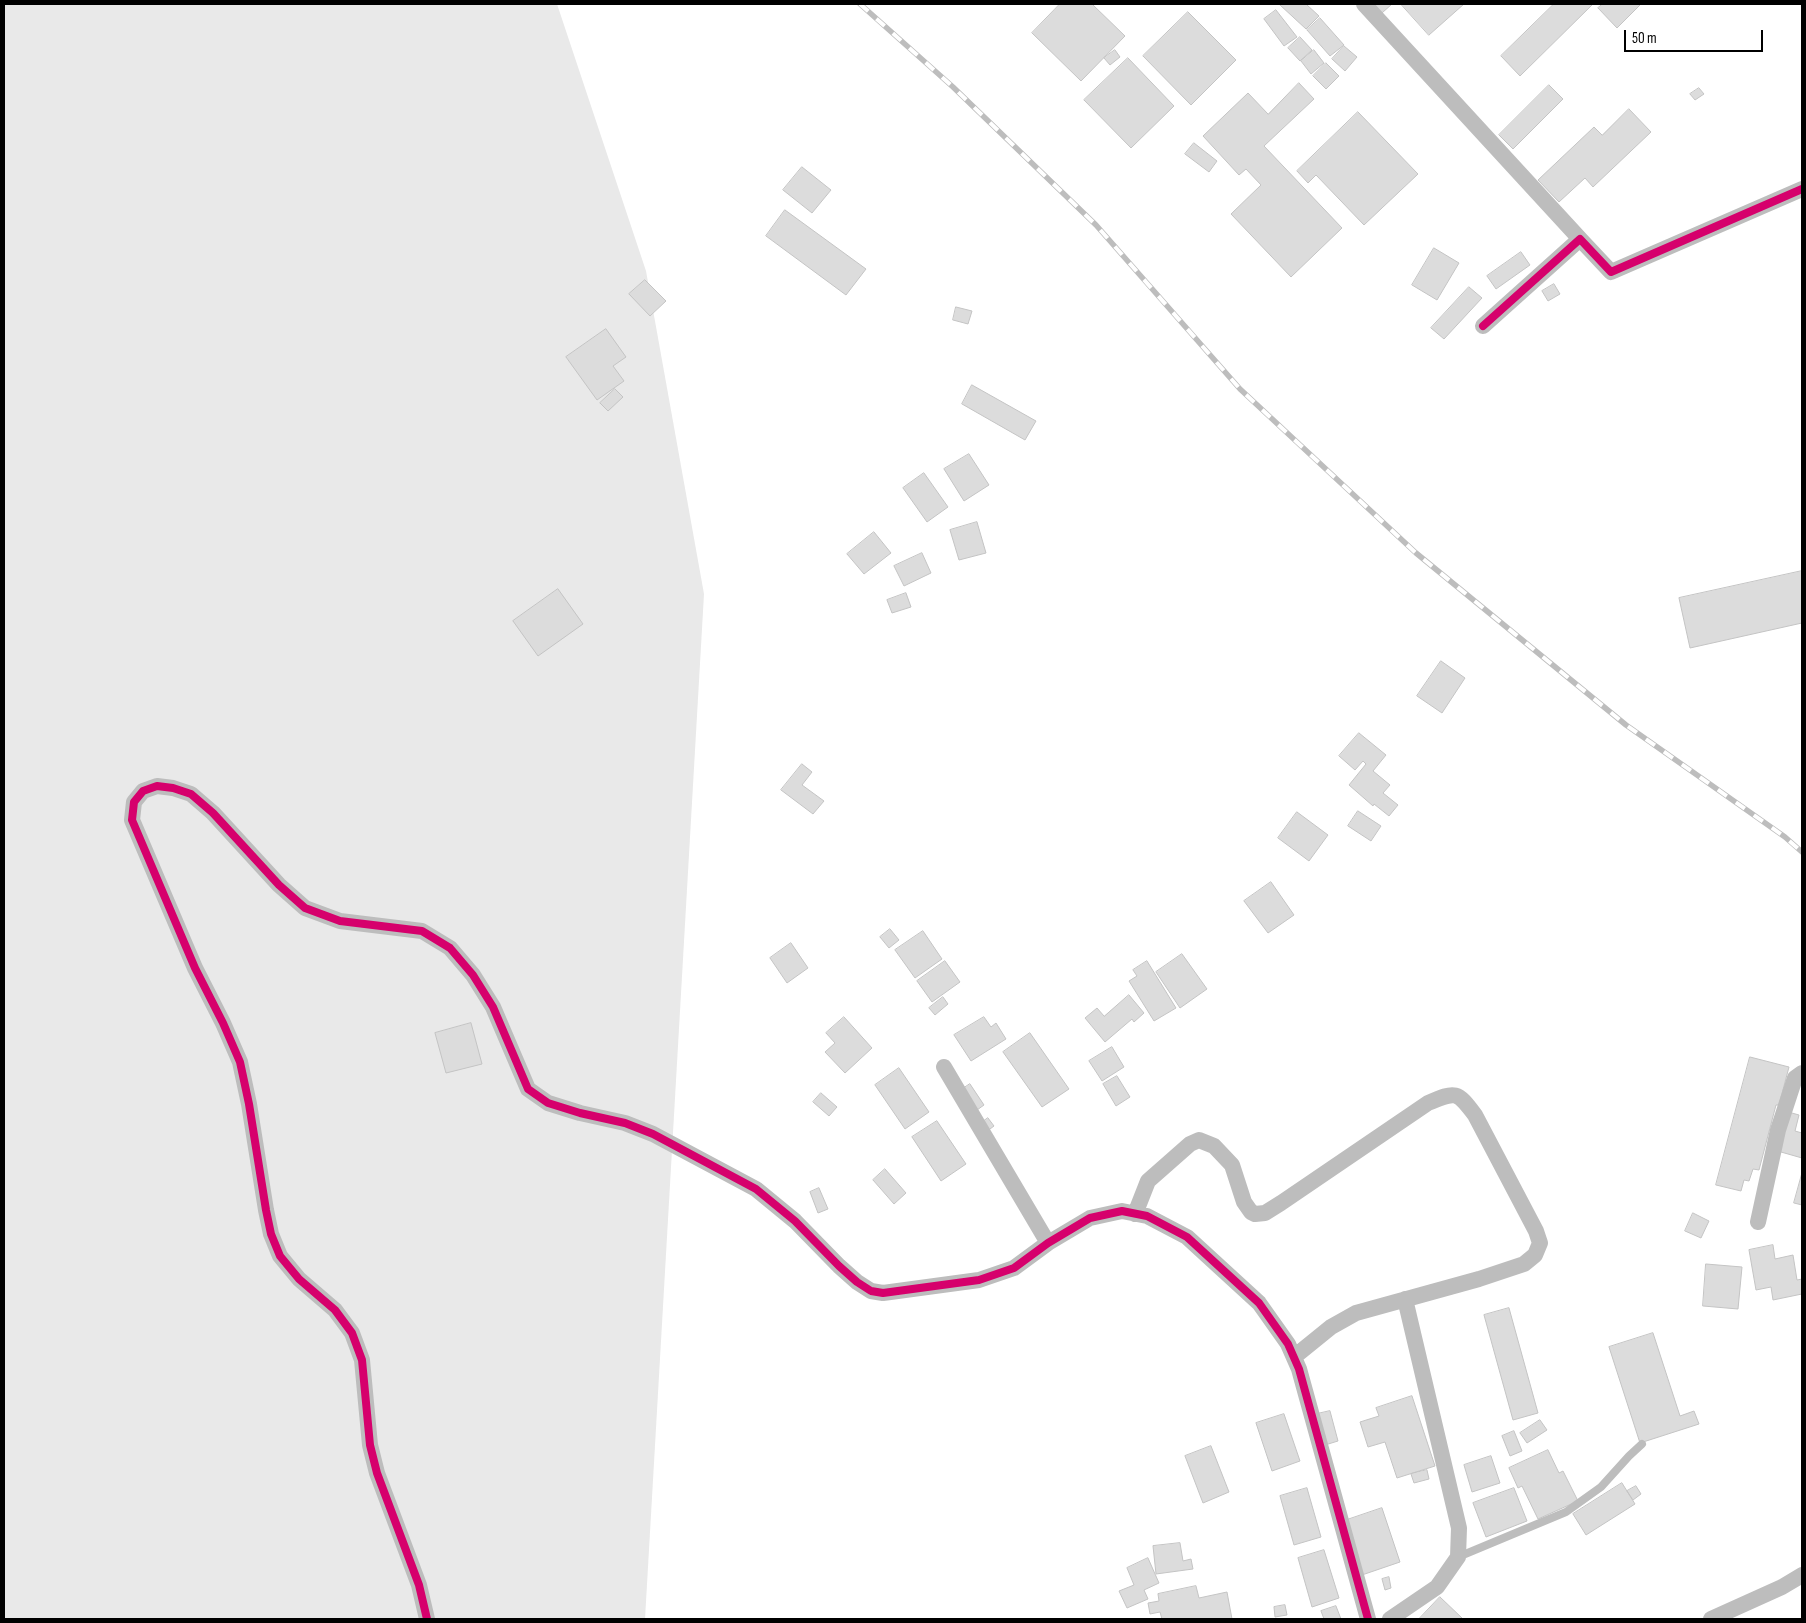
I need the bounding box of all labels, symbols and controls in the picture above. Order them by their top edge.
scale bar [1626,20,1765,52]
text: 50 m [1632,29,1657,48]

